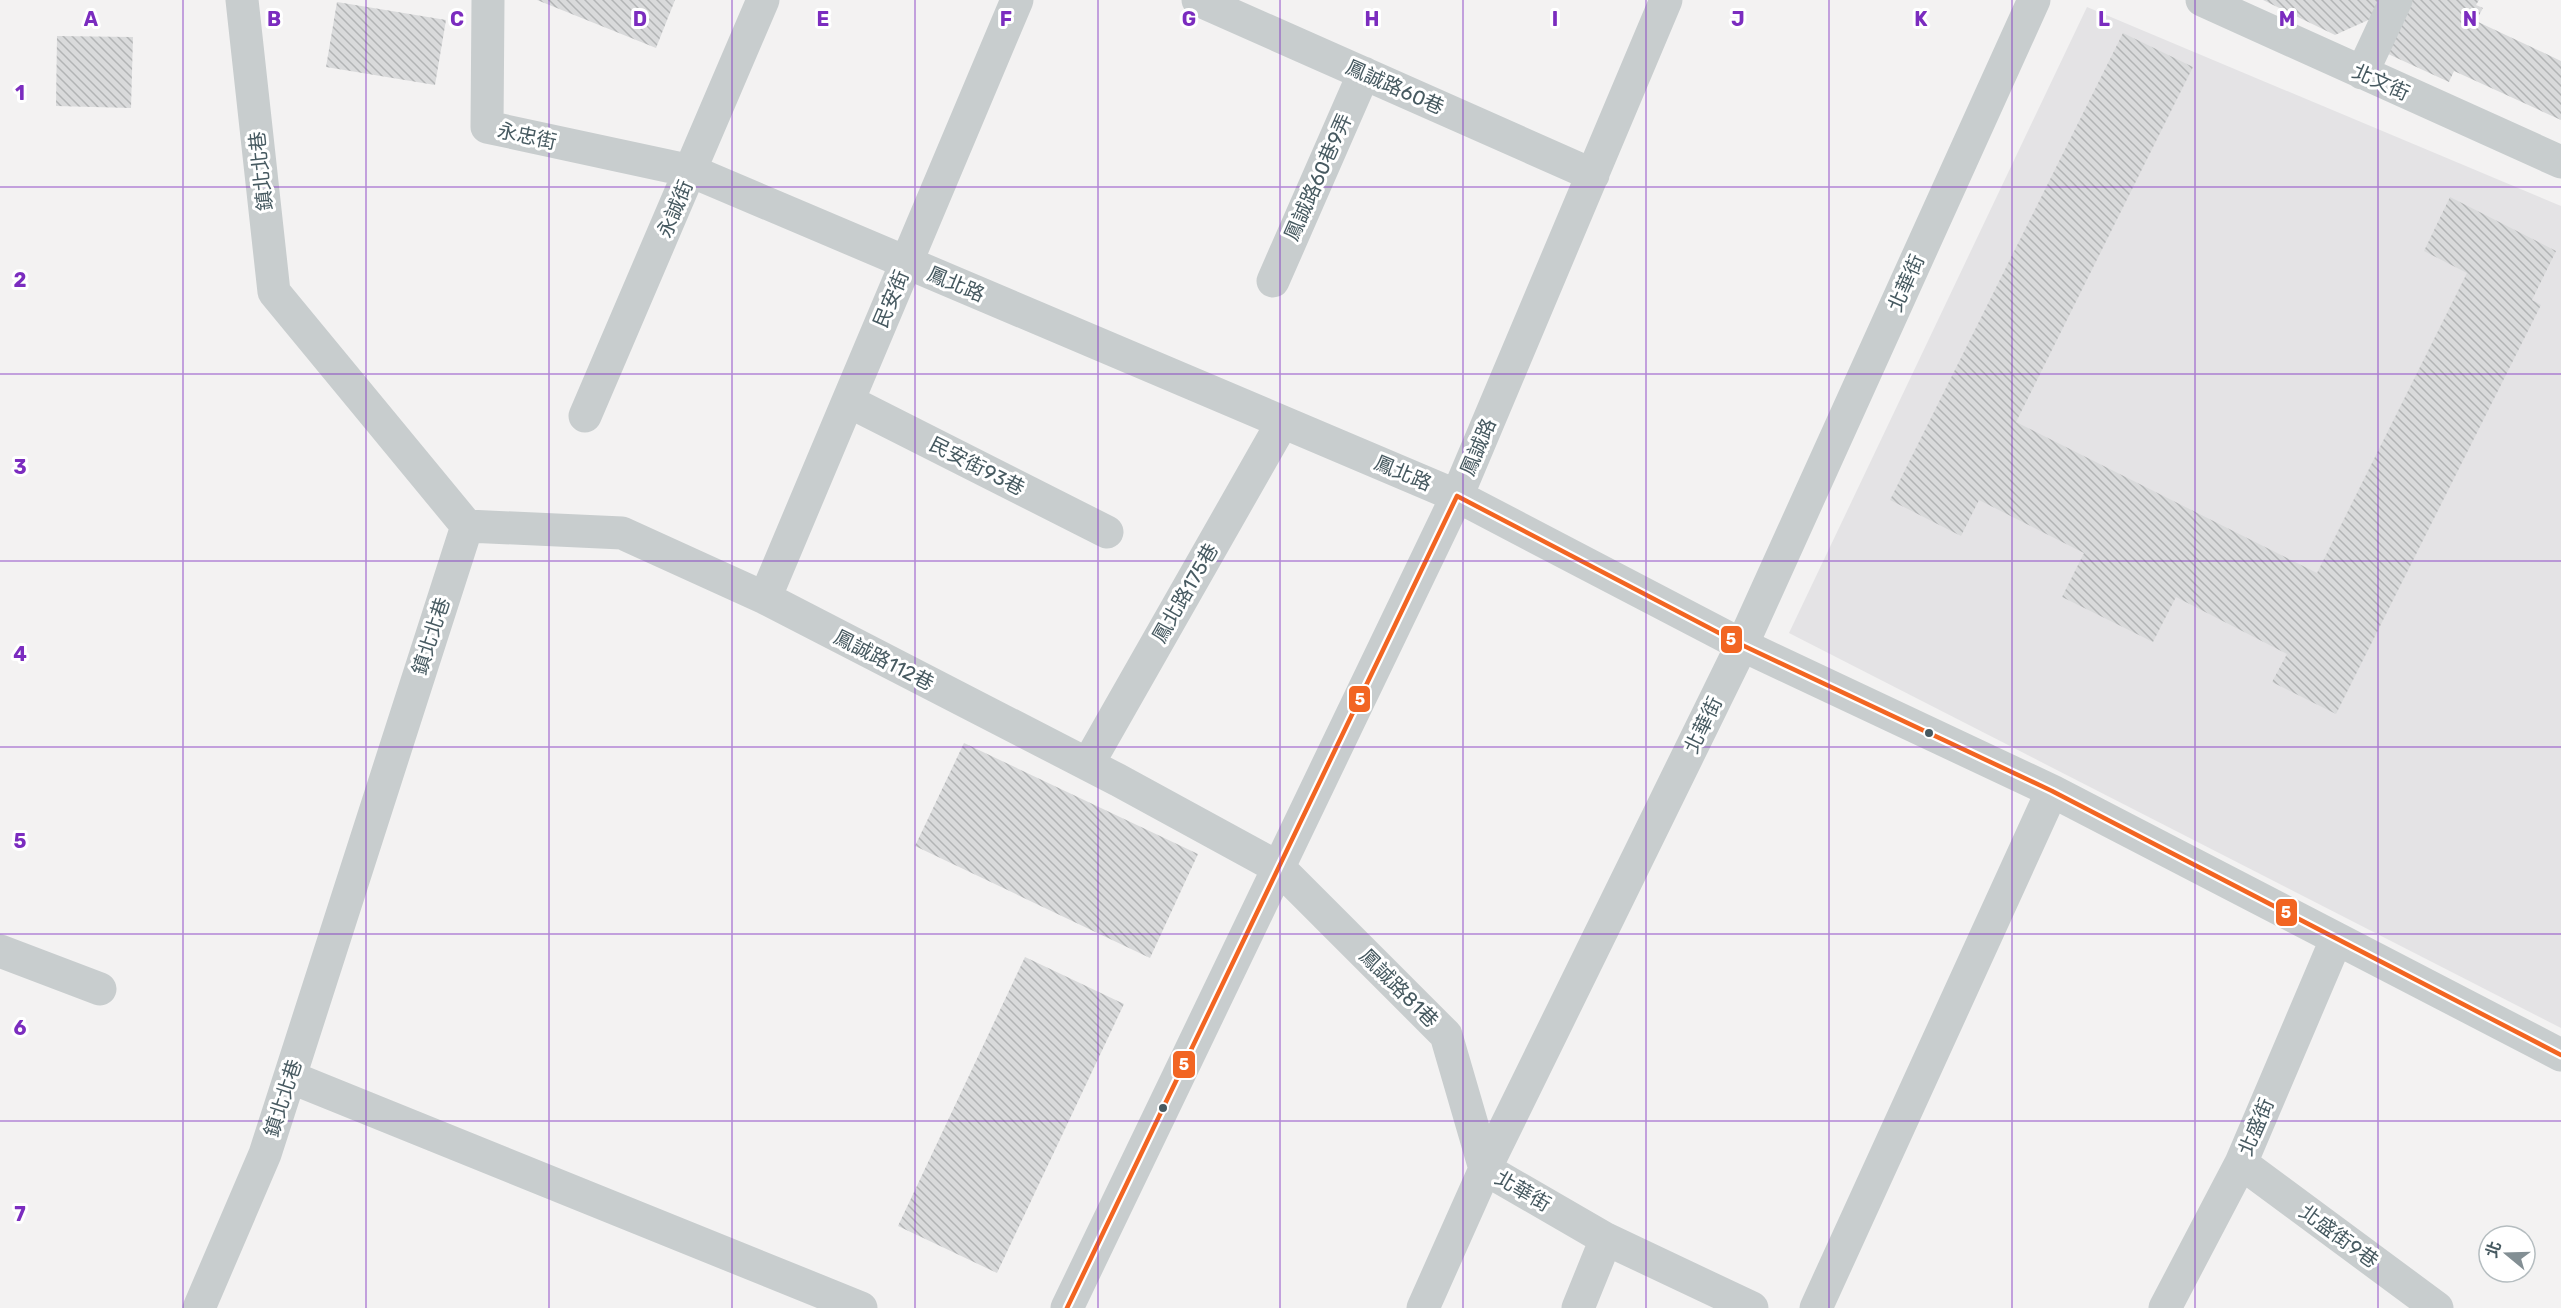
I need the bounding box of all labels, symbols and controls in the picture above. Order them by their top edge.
text: A [84,7,99,31]
text: B [267,7,281,31]
text: C [450,7,464,31]
text: D [633,7,647,31]
text: E [817,7,829,31]
text: F [1000,7,1012,31]
text: G [1182,7,1196,31]
text: H [1365,7,1379,31]
text: I [1552,7,1558,31]
text: J [1731,7,1745,31]
text: K [1914,7,1928,31]
text: L [2098,7,2110,31]
text: M [2279,7,2295,31]
text: N [2463,7,2477,31]
street label: 鳳誠路60巷 [1342,55,1448,119]
street label: 北文街 [2349,59,2413,105]
text: 1 [15,81,25,105]
street label: 鳳誠路60巷9弄 [1279,110,1357,244]
street label: 永忠街 [495,118,559,154]
street label: 鎮北北巷 [245,130,277,212]
street label: 永誠街 [652,177,698,241]
street label: 北華街 [1883,251,1929,315]
street label: 鳳北路 [924,261,988,307]
street label: 民安街 [868,267,914,331]
text: 2 [14,268,27,292]
street label: 鳳誠路 [1455,415,1501,479]
street label: 民安街93巷 [925,432,1029,500]
street label: 鳳北路 [1371,450,1435,496]
text: 3 [13,455,27,479]
street label: 鳳北路175巷 [1147,539,1223,647]
street label: 鎮北北巷 [407,594,455,678]
street label: 鳳誠路112巷 [830,625,938,695]
line badge: 5 [1720,625,1743,654]
text: 5 [1726,630,1736,649]
text: 4 [13,642,27,666]
line badge: 5 [1348,685,1371,713]
text: 5 [1355,690,1365,709]
street label: 北華街 [1679,693,1727,757]
unlabelled marker [1923,727,1935,739]
text: 5 [14,829,27,853]
line badge: 5 [2275,898,2298,927]
text: 5 [2281,903,2291,922]
street label: 鳳誠路81巷 [1355,944,1443,1032]
text: 6 [13,1016,27,1040]
line badge: 5 [1172,1050,1196,1079]
text: 5 [1179,1055,1189,1074]
street label: 鎮北北巷 [259,1056,307,1140]
street label: 北盛街 [2233,1095,2279,1159]
unlabelled marker [1157,1102,1169,1114]
street label: 北華街 [1491,1166,1555,1216]
street label: 北盛街9巷 [2295,1199,2383,1273]
text: 7 [14,1202,26,1226]
north arrow [2477,1224,2537,1284]
text: 北 [2482,1239,2505,1260]

